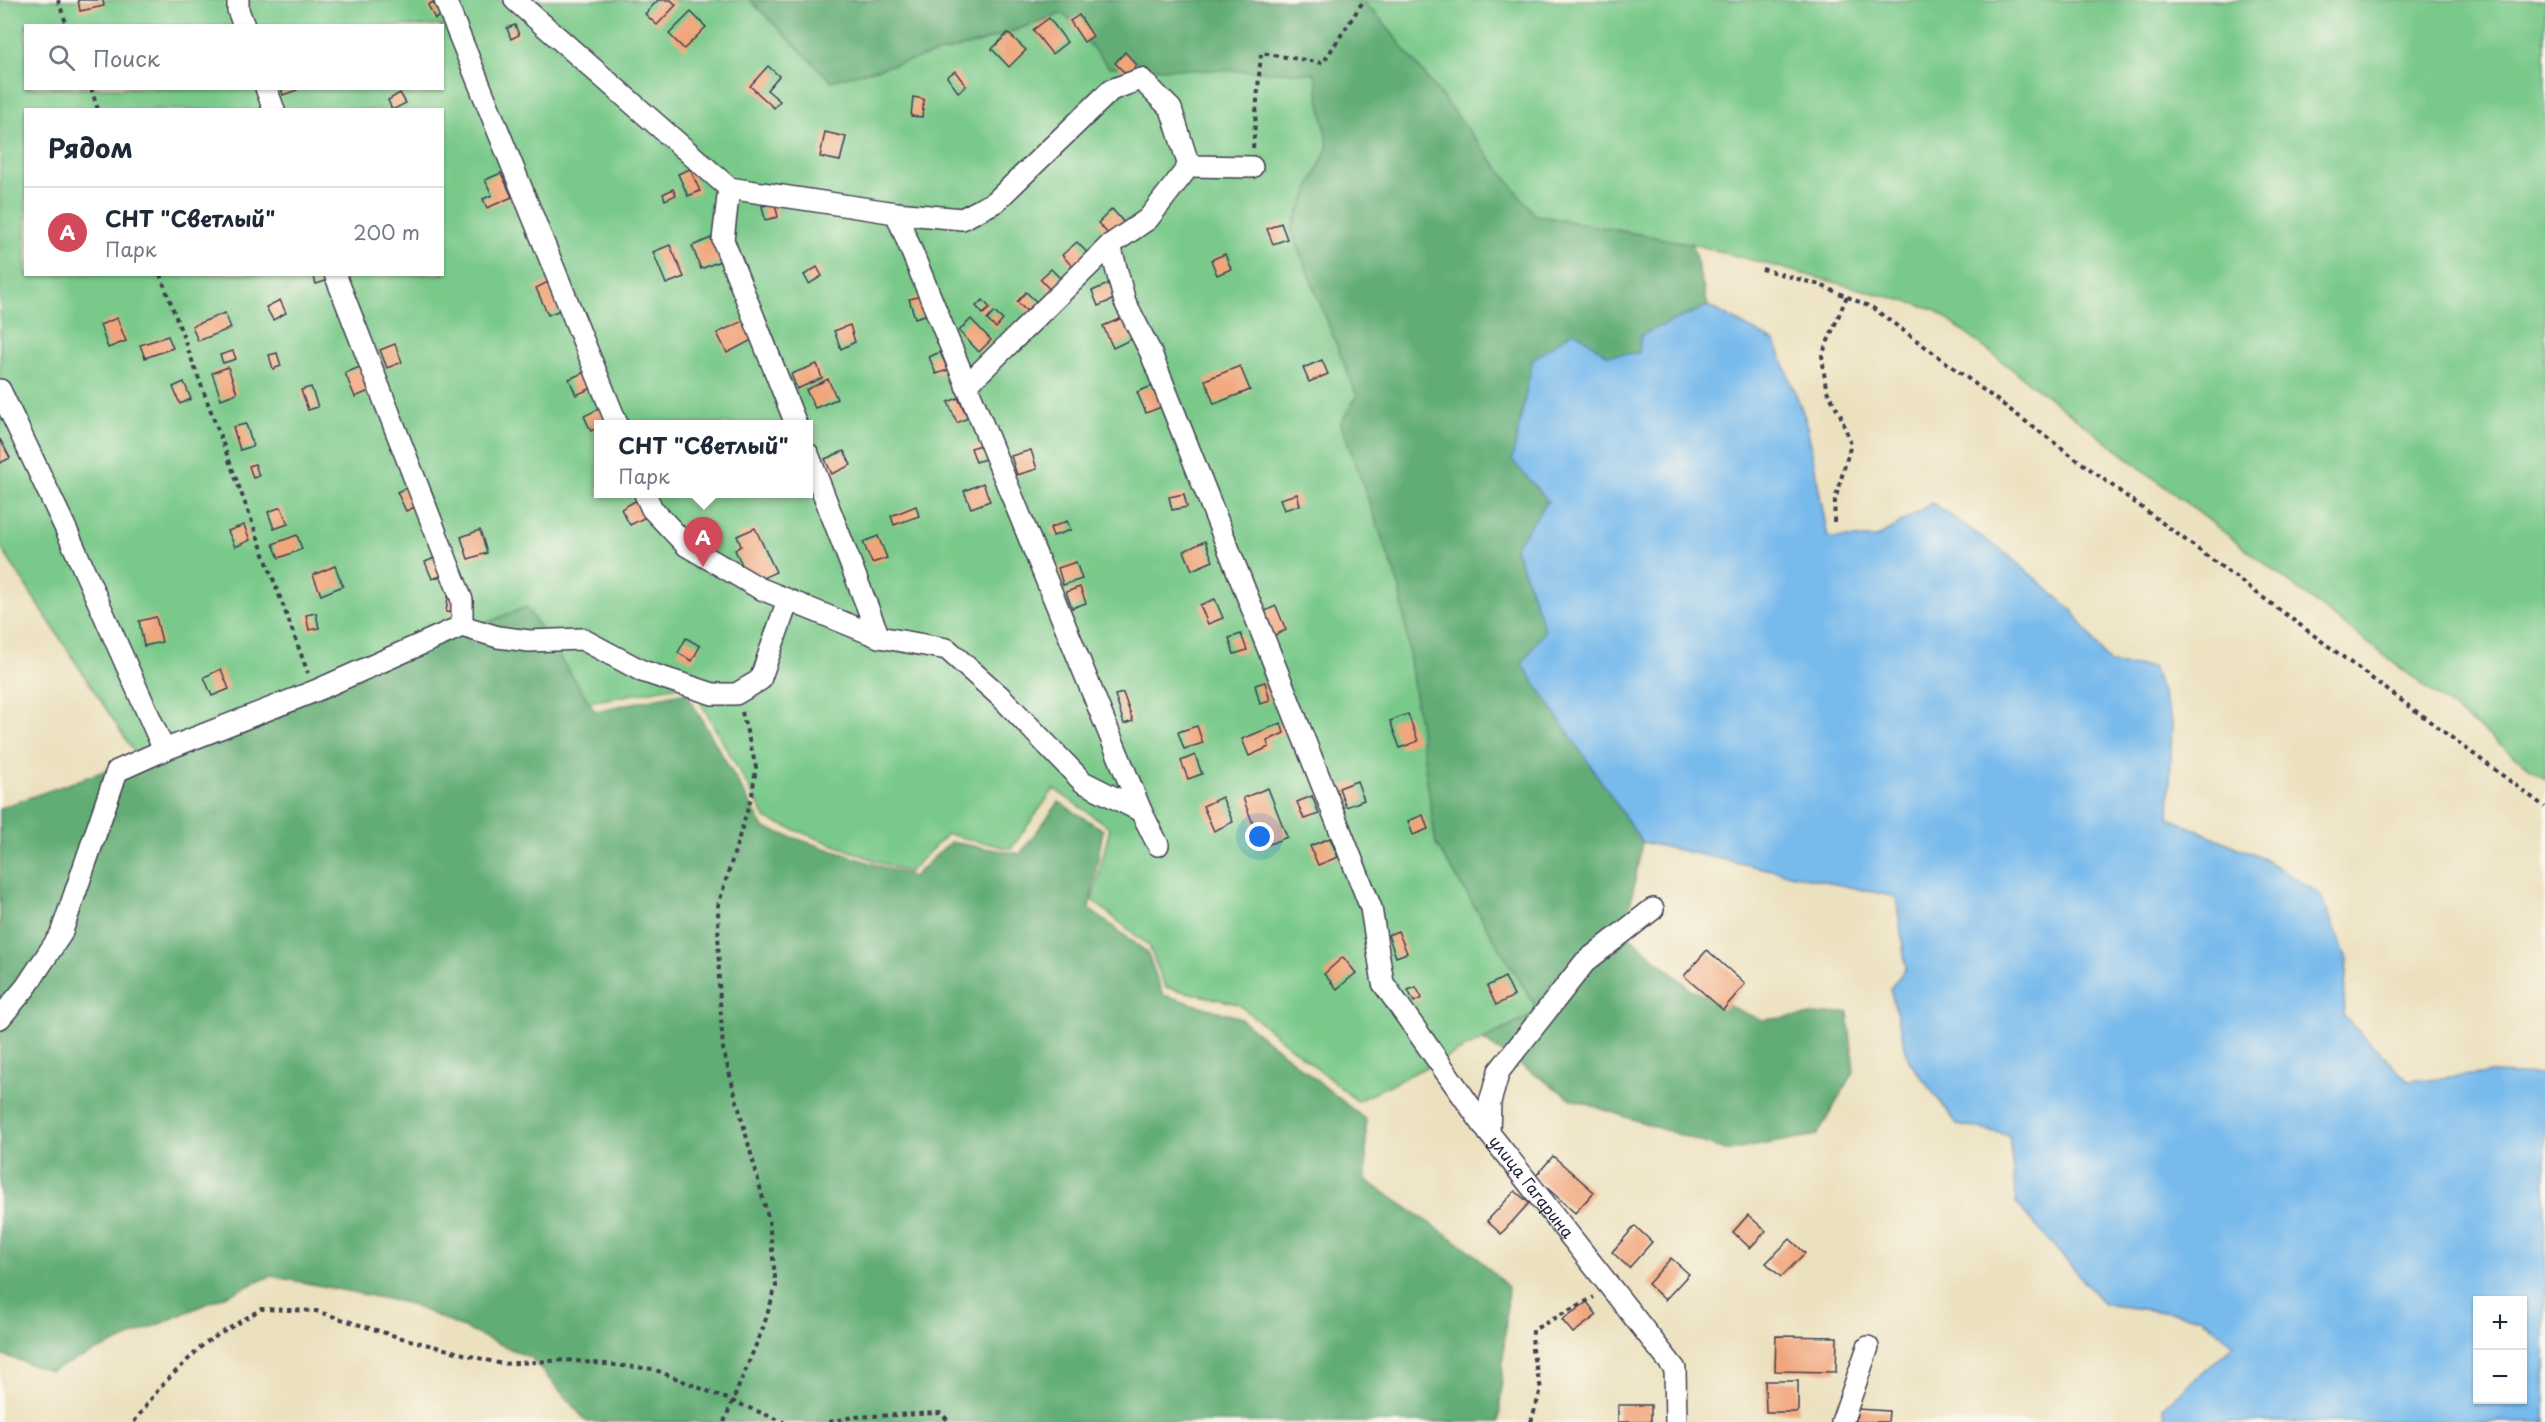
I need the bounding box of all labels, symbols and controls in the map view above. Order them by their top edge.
search box [24,24,444,90]
icon: search [45,41,78,74]
text: Поиск [93,41,160,74]
text: Рядом [48,128,133,167]
text: СНТ "Светлый" [105,201,275,234]
text: A [60,217,75,247]
text: 200 m [353,217,420,247]
text: Парк [105,234,157,264]
popup [594,420,813,498]
text: СНТ "Светлый" [618,428,789,461]
text: Парк [618,461,670,491]
pin: A [684,518,722,567]
your location [1245,822,1274,851]
street label: улица Гагарина [1484,1130,1580,1243]
map controls [2473,1296,2527,1404]
button: + [2473,1296,2527,1350]
button: − [2473,1350,2527,1404]

